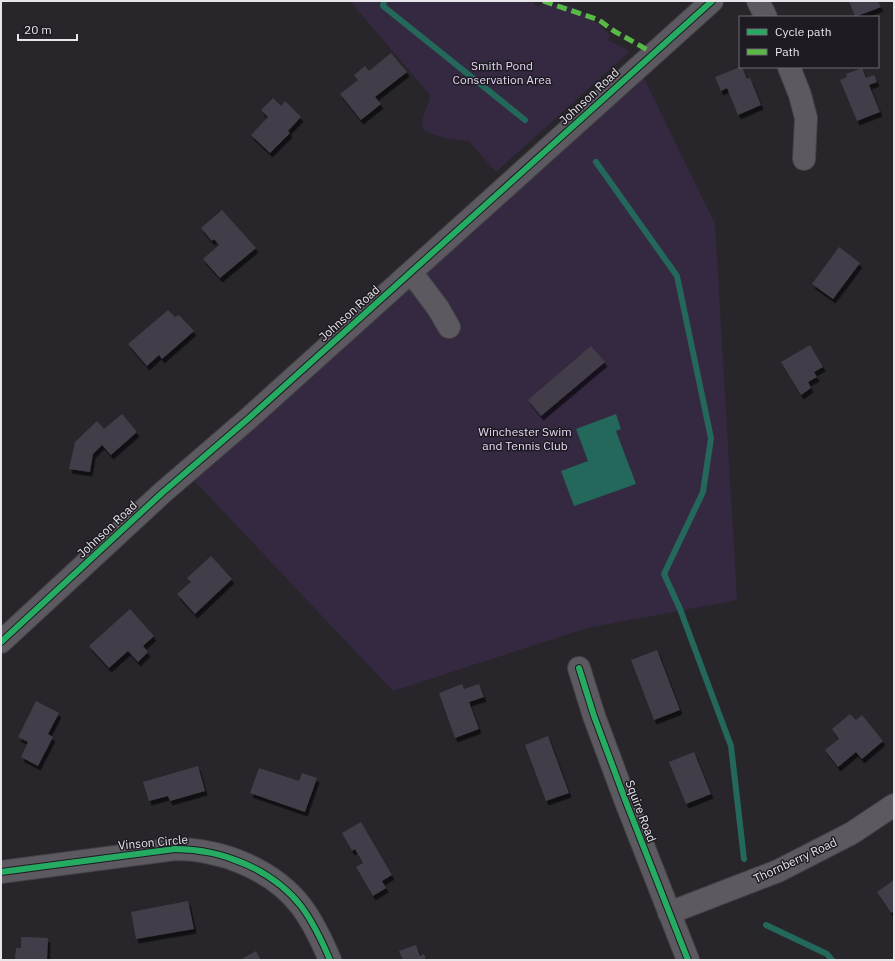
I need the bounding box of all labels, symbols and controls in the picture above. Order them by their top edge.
scale bar [18,16,77,42]
legend [739,16,879,68]
text: 20 m [24,22,52,37]
text: Cycle path [775,24,832,39]
text: Path [775,44,800,59]
park label: Smith Pond Conservation Area [453,58,552,87]
street label: Johnson Road [556,65,622,127]
street label: Johnson Road [316,282,382,344]
park label: Winchester Swim and Tennis Club [478,424,572,453]
street label: Johnson Road [74,498,140,560]
street label: Squire Road [622,778,660,844]
street label: Vinson Circle [117,831,189,853]
street label: Thornberry Road [751,834,839,886]

